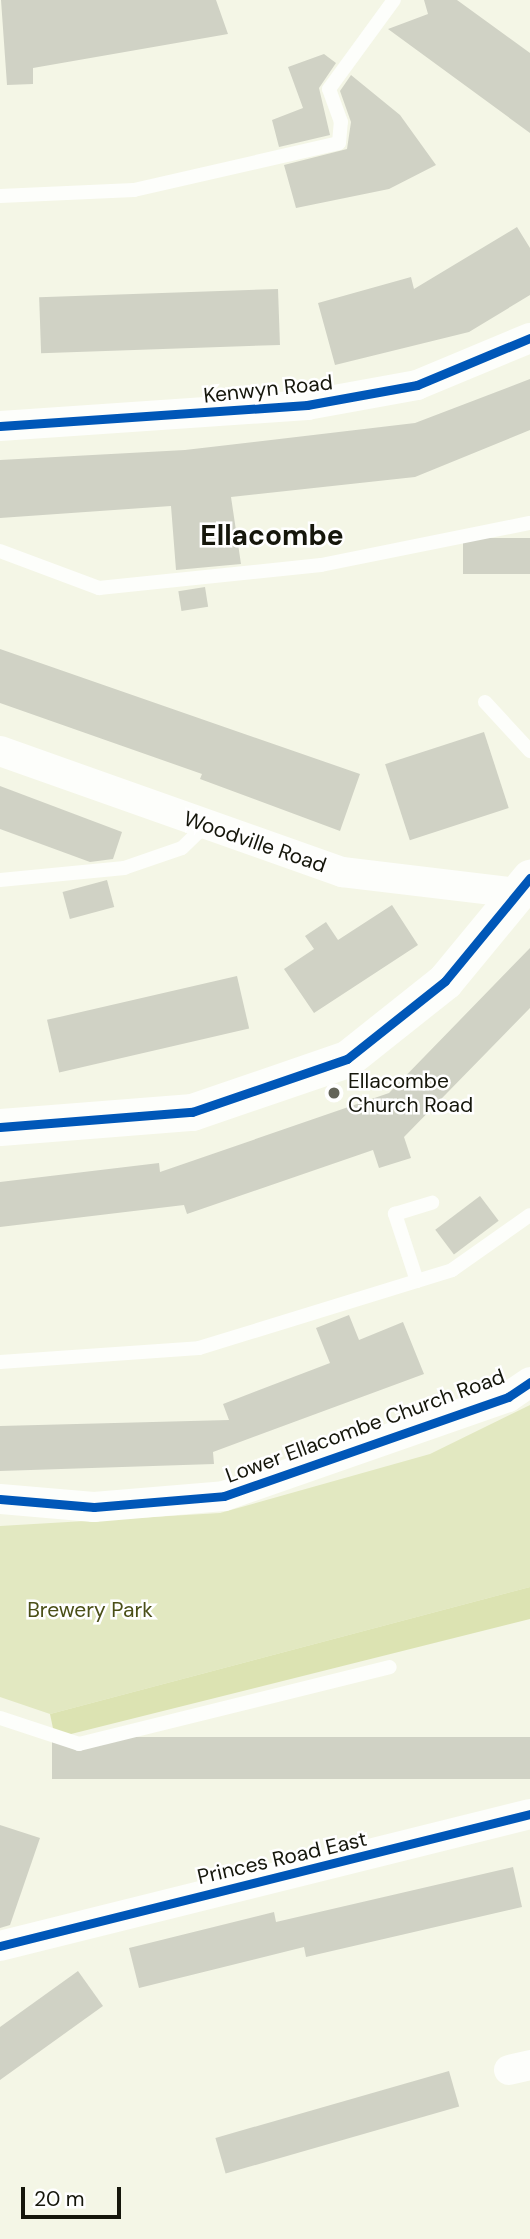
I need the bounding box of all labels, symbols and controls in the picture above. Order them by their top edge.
street label: Kenwyn Road [202,370,334,408]
district label: Ellacombe [200,519,344,553]
street label: Woodville Road [180,806,330,878]
place label: Ellacombe Church Road [348,1068,473,1118]
marker: Ellacombe Church Road [326,1085,342,1101]
street label: Lower Ellacombe Church Road [222,1364,508,1488]
park label: Brewery Park [27,1597,153,1623]
street label: Princes Road East [195,1826,369,1890]
scale bar [24,2172,124,2216]
text: 20 m [34,2185,85,2213]

